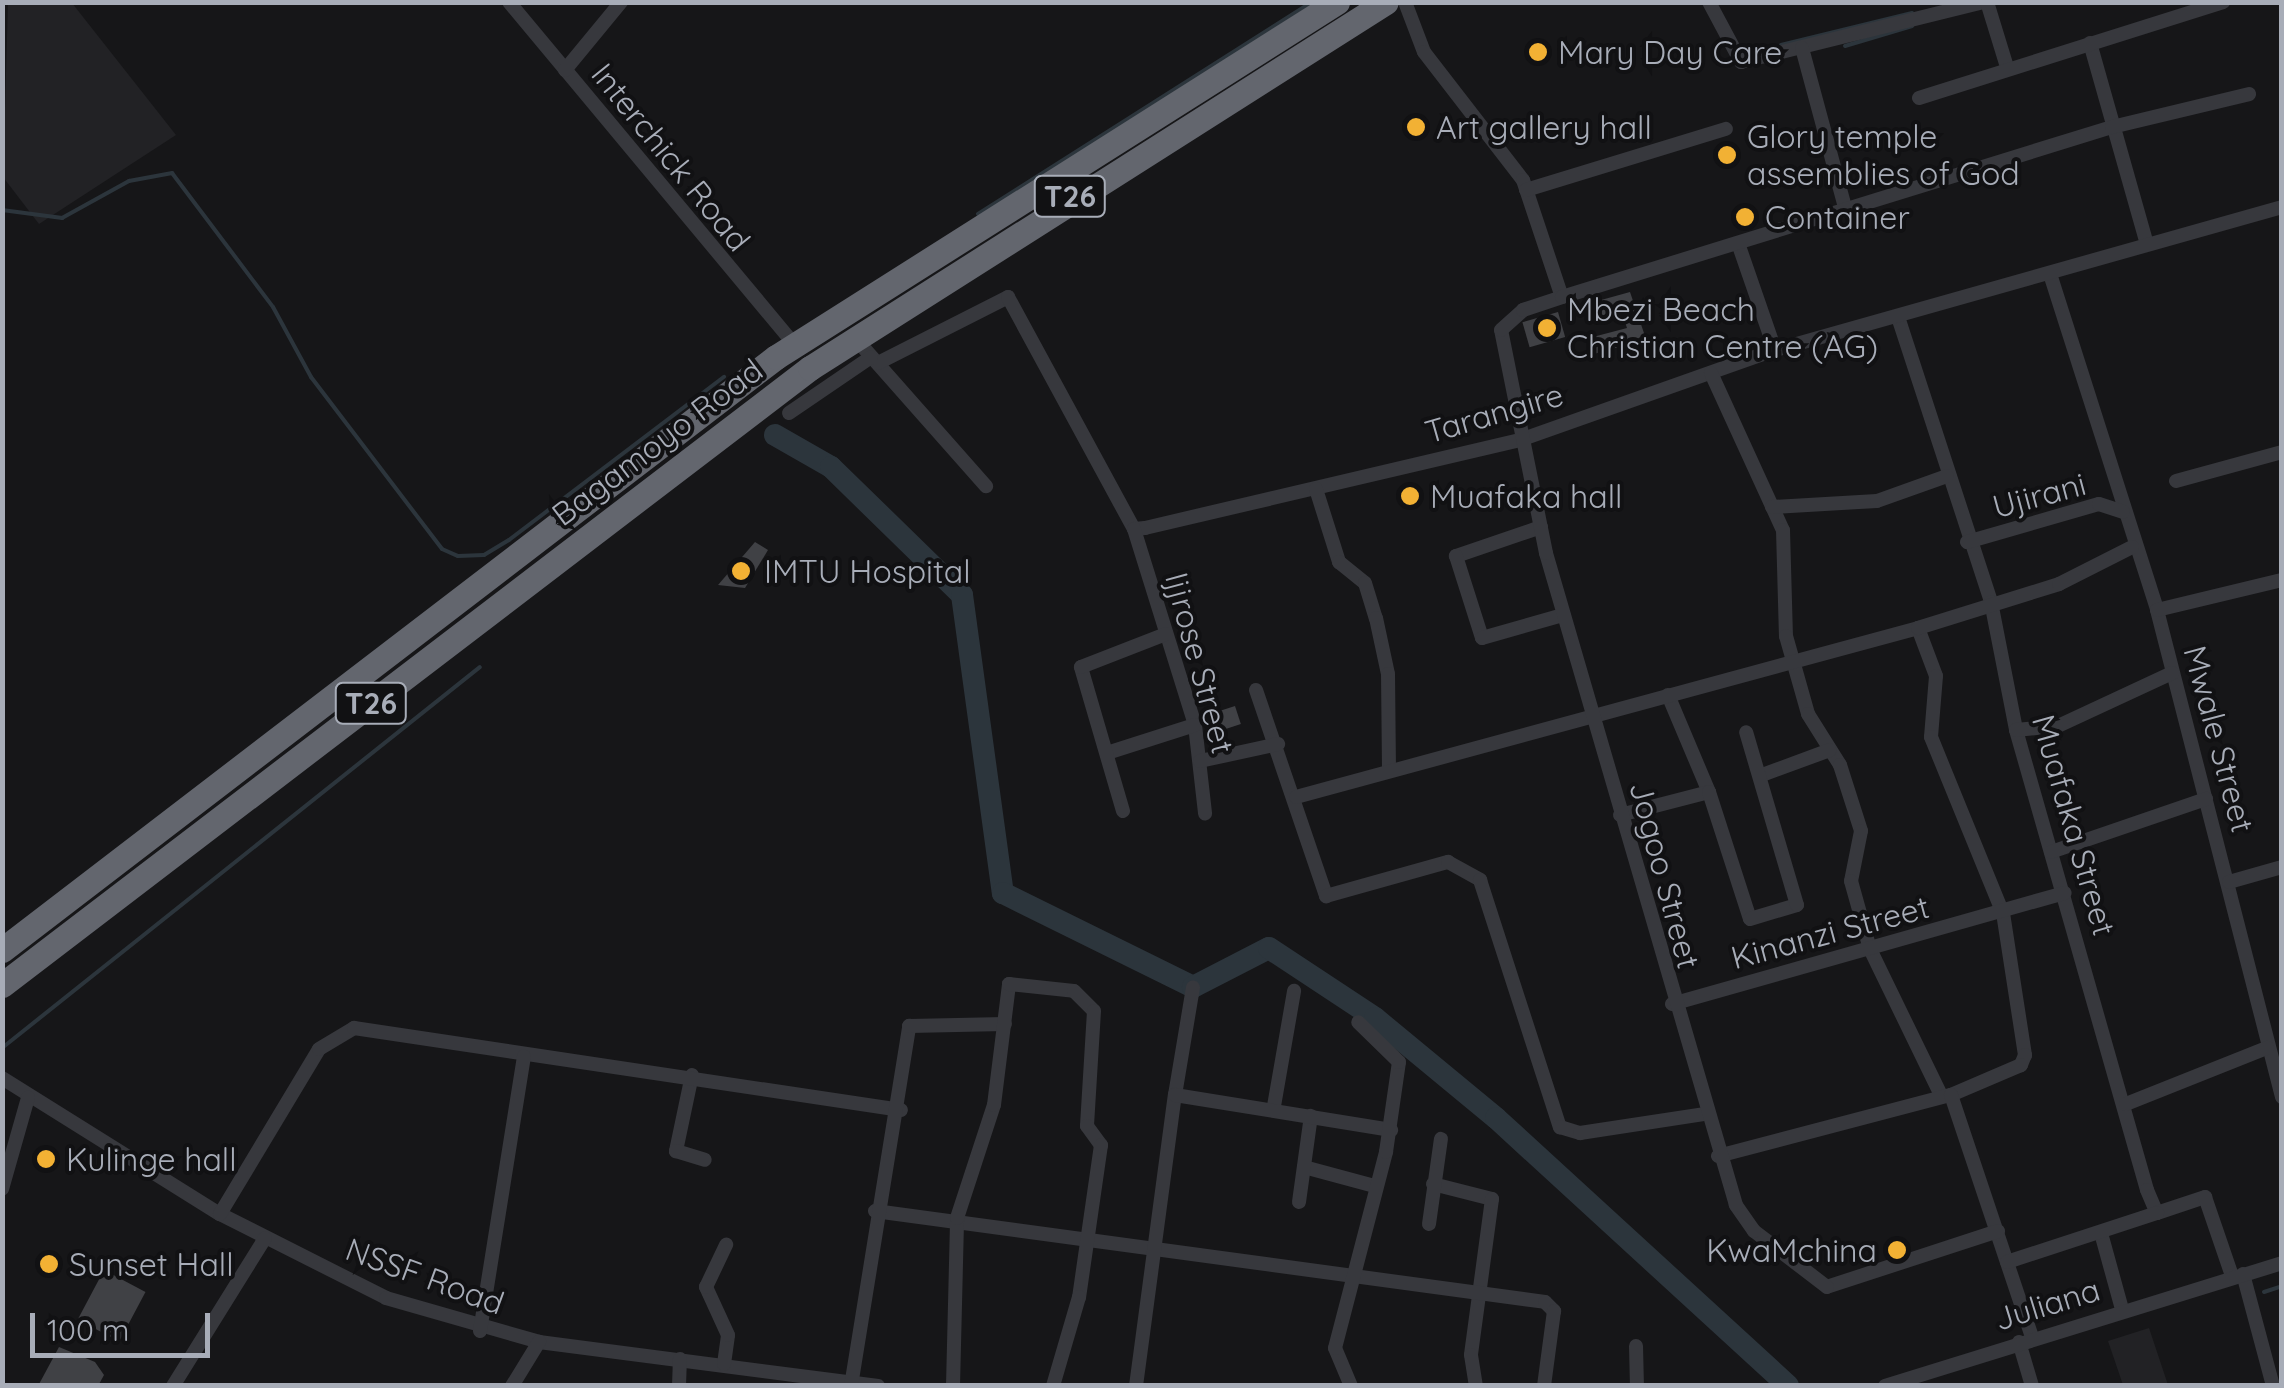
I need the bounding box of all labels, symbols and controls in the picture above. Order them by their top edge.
place label: Mary Day Care [1558,33,1782,71]
marker: Mary Day Care [1527,41,1549,63]
street label: Interchick Road [584,55,758,259]
place label: Art gallery hall [1436,108,1652,146]
marker: Art gallery hall [1405,116,1427,138]
place label: Glory temple assemblies of God [1747,118,2020,193]
marker: Glory temple assemblies of God [1716,144,1738,166]
road number: T26 [1032,171,1108,221]
place label: Container [1765,198,1910,236]
marker: Container [1734,206,1756,228]
place label: Mbezi Beach Christian Centre (AG) [1567,291,1878,366]
marker: Mbezi Beach Christian Centre (AG) [1536,317,1558,339]
street label: Bagamoyo Road [544,350,770,534]
street label: Tarangire [1421,375,1567,451]
street label: Ujirani [1988,464,2090,526]
place label: Muafaka hall [1430,477,1622,515]
marker: Muafaka hall [1399,485,1421,507]
place label: IMTU Hospital [764,552,971,590]
marker: IMTU Hospital [728,558,754,584]
street label: Ijjrose Street [1157,568,1243,758]
street label: Mwale Street [2176,642,2262,836]
road number: T26 [334,678,408,728]
street label: Muafaka Street [2024,710,2124,940]
street label: Jogoo Street [1622,777,1708,973]
street label: Kinanzi Street [1727,887,1933,977]
place label: Kulinge hall [66,1140,237,1178]
marker: Kulinge hall [35,1148,57,1170]
street label: NSSF Road [341,1230,509,1322]
place label: KwaMchina [1706,1231,1877,1269]
marker: KwaMchina [1886,1239,1908,1261]
place label: Sunset Hall [69,1245,234,1283]
marker: Sunset Hall [38,1253,60,1275]
street label: Juliana [1990,1270,2104,1338]
scale bar [35,1293,215,1355]
text: 100 m [47,1311,129,1349]

